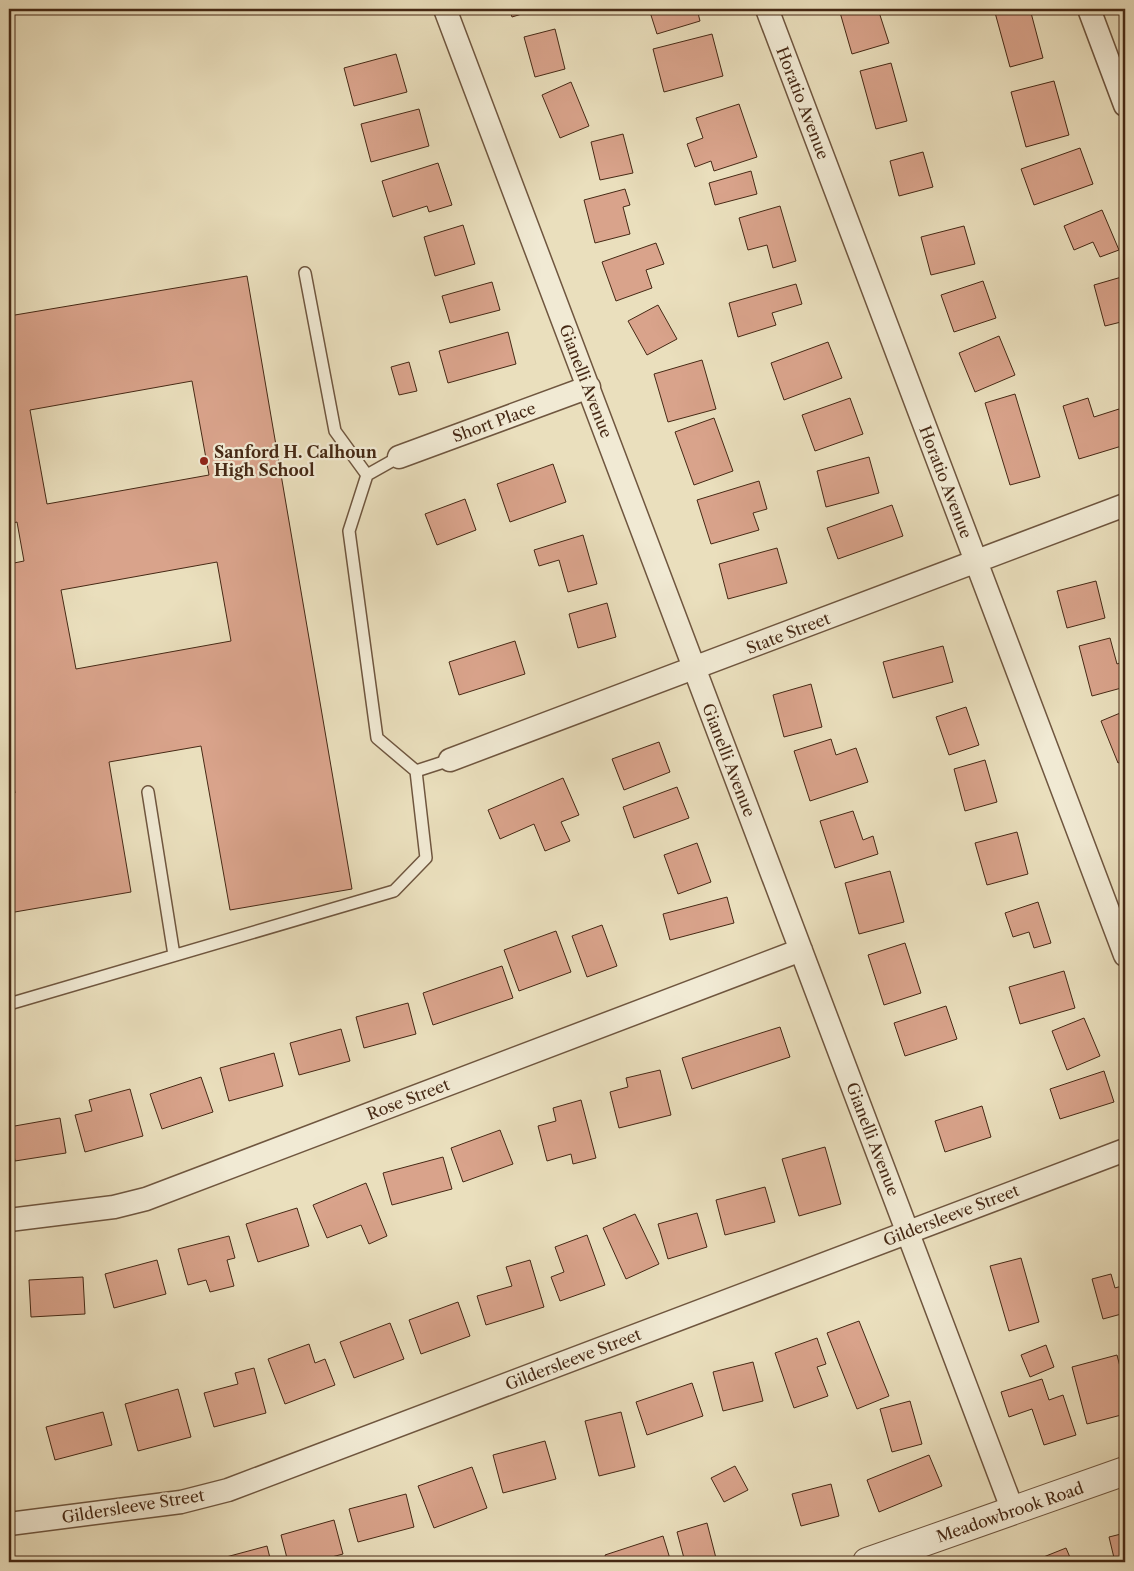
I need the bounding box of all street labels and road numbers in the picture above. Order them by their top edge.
street label: Horatio Avenue [772,44,834,162]
street label: Gianelli Avenue [555,321,617,441]
street label: Short Place [450,398,538,446]
street label: Horatio Avenue [915,423,977,541]
street label: State Street [743,608,833,658]
street label: Gianelli Avenue [698,700,760,820]
street label: Rose Street [364,1074,452,1124]
street label: Gianelli Avenue [842,1079,904,1199]
street label: Gildersleeve Street [880,1180,1022,1250]
street label: Gildersleeve Street [502,1324,644,1394]
street label: Meadowbrook Road [934,1477,1086,1547]
street label: Gildersleeve Street [60,1485,206,1527]

